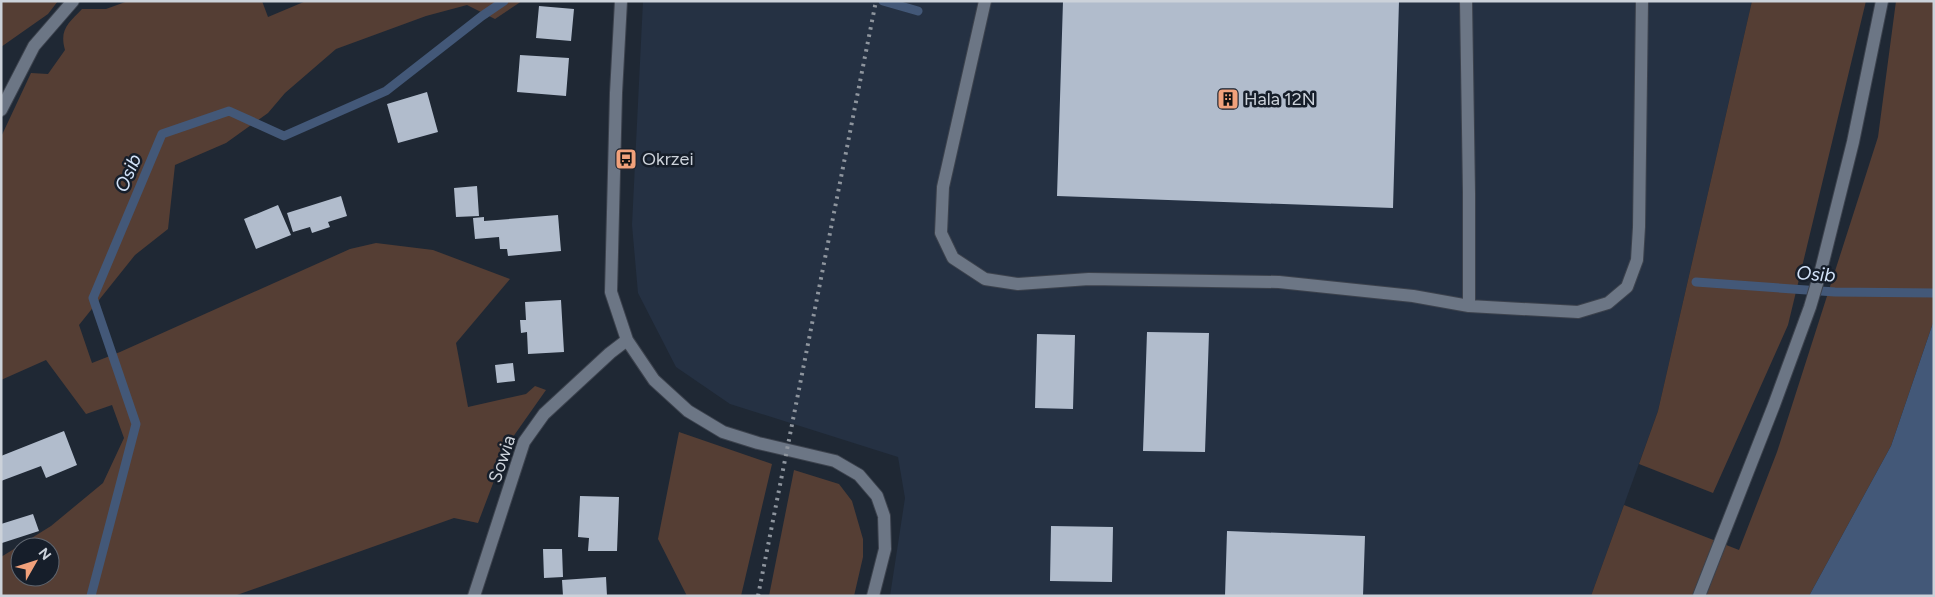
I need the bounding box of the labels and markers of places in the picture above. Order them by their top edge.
building icon: Hala 12N [1216,87,1240,111]
place label: Hala 12N [1244,88,1316,110]
bus stop icon: Okrzei [614,147,638,171]
place label: Okrzei [642,148,694,170]

